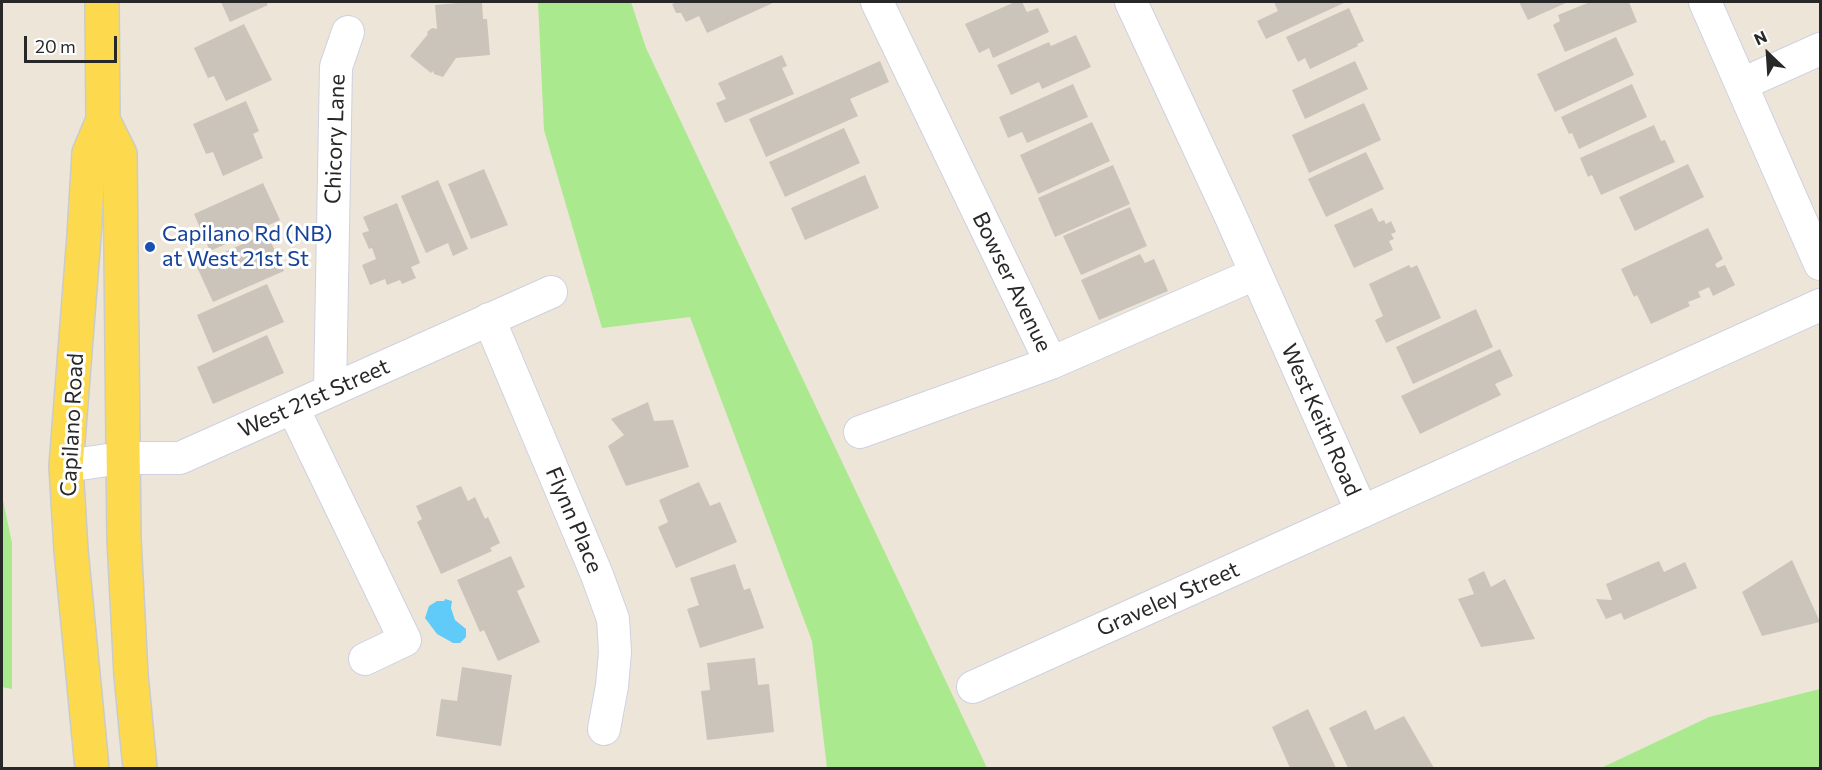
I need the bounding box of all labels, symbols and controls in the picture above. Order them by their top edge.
scale bar [27,24,120,62]
north arrow [1738,24,1798,84]
text: N [1751,26,1770,48]
text: 20 m [35,35,76,57]
street label: Chicory Lane [320,74,350,204]
street label: Bowser Avenue [967,208,1057,356]
place label: Capilano Rd (NB) at West 21st St [162,221,333,272]
marker: Capilano Rd (NB) at West 21st St [143,240,157,254]
street label: West Keith Road [1276,340,1366,500]
street label: Capilano Road [55,353,89,497]
street label: West 21st Street [234,353,394,443]
street label: Flynn Place [540,463,608,577]
street label: Graveley Street [1093,556,1243,642]

